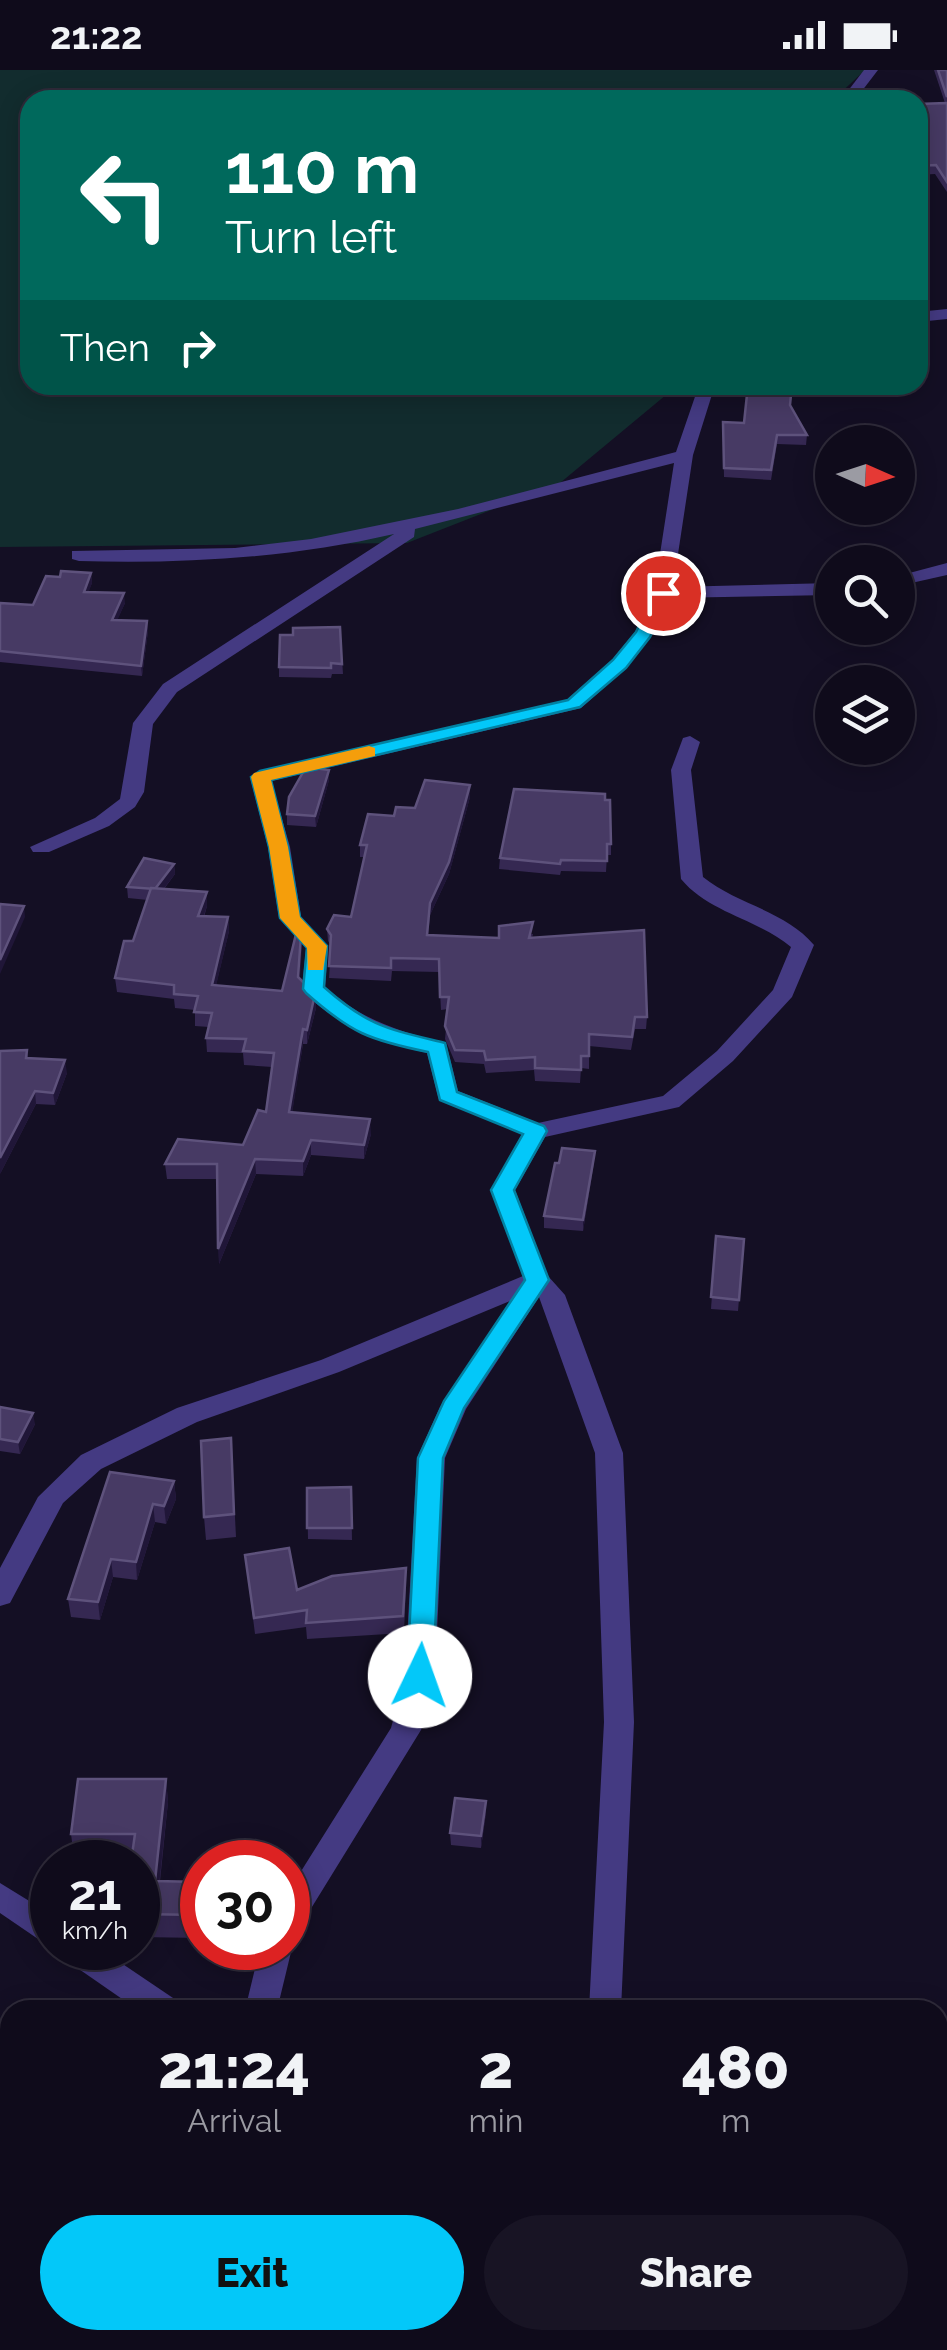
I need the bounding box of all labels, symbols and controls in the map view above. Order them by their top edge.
text: 21:22 [50,13,142,58]
text: 110 m [225,127,419,209]
icon: left [60,130,190,260]
text: Turn left [225,211,397,264]
icon: right [170,320,225,375]
text: Then [60,325,150,370]
north arrow [815,425,915,525]
map controls [815,425,915,765]
button: search [815,545,915,645]
pin [621,551,706,636]
icon: arrive [636,566,691,621]
button: layers [815,665,915,765]
position arrow [368,1624,472,1728]
speed limit sign: 30 [180,1840,310,1970]
text: 21 [69,1863,121,1922]
text: km/h [62,1915,128,1945]
text: 21:24 [158,2032,310,2102]
text: 2 [479,2032,513,2102]
text: 480 [682,2032,790,2102]
text: Arrival [187,2102,281,2139]
text: min [468,2102,523,2139]
text: m [721,2102,750,2139]
button: Exit [40,2215,464,2330]
button: Share [484,2215,908,2330]

